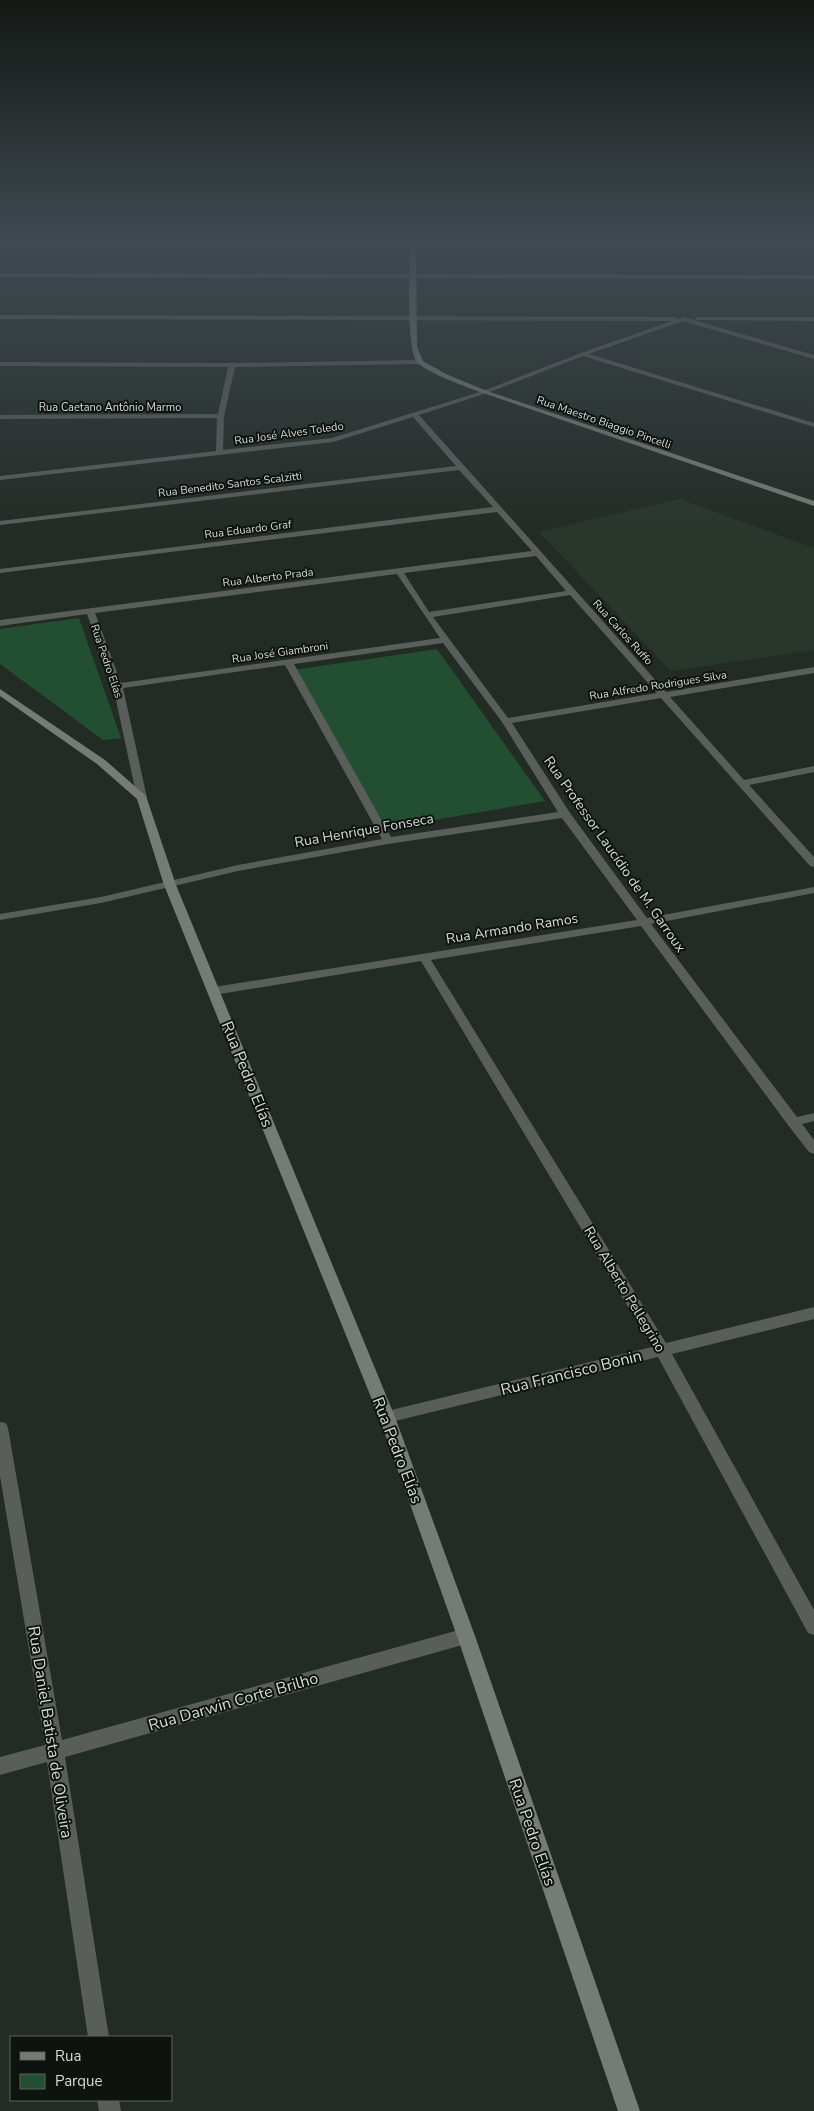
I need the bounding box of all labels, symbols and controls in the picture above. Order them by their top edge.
street label: Rua Maestro Biaggio Pincelli [535,392,673,453]
street label: Rua Caetano Antônio Marmo [39,400,181,415]
street label: Rua José Alves Toledo [234,418,345,449]
street label: Rua Benedito Santos Scalzitti [157,468,303,501]
street label: Rua Eduardo Graf [204,517,293,542]
street label: Rua Alberto Prada [222,564,315,591]
street label: Rua Carlos Ruffo [589,596,656,668]
street label: Rua Pedro Elías [87,622,126,700]
street label: Rua José Giambroni [231,638,329,667]
street label: Rua Alfredo Rodrigues Silva [588,667,728,704]
street label: Rua Professor Laucídio de M. Garroux [539,752,690,957]
street label: Rua Henrique Fonseca [293,809,435,852]
street label: Rua Armando Ramos [445,909,580,948]
street label: Rua Pedro Elías [216,1018,278,1131]
street label: Rua Alberto Pellegrino [579,1223,670,1356]
street label: Rua Francisco Bonin [498,1345,644,1401]
street label: Rua Pedro Elías [367,1394,427,1507]
street label: Rua Daniel Batista de Oliveira [22,1625,78,1840]
street label: Rua Darwin Corte Brilho [146,1667,321,1737]
street label: Rua Pedro Elías [503,1776,561,1889]
legend [10,2036,172,2101]
text: Rua [55,2046,81,2066]
text: Parque [55,2071,103,2091]

